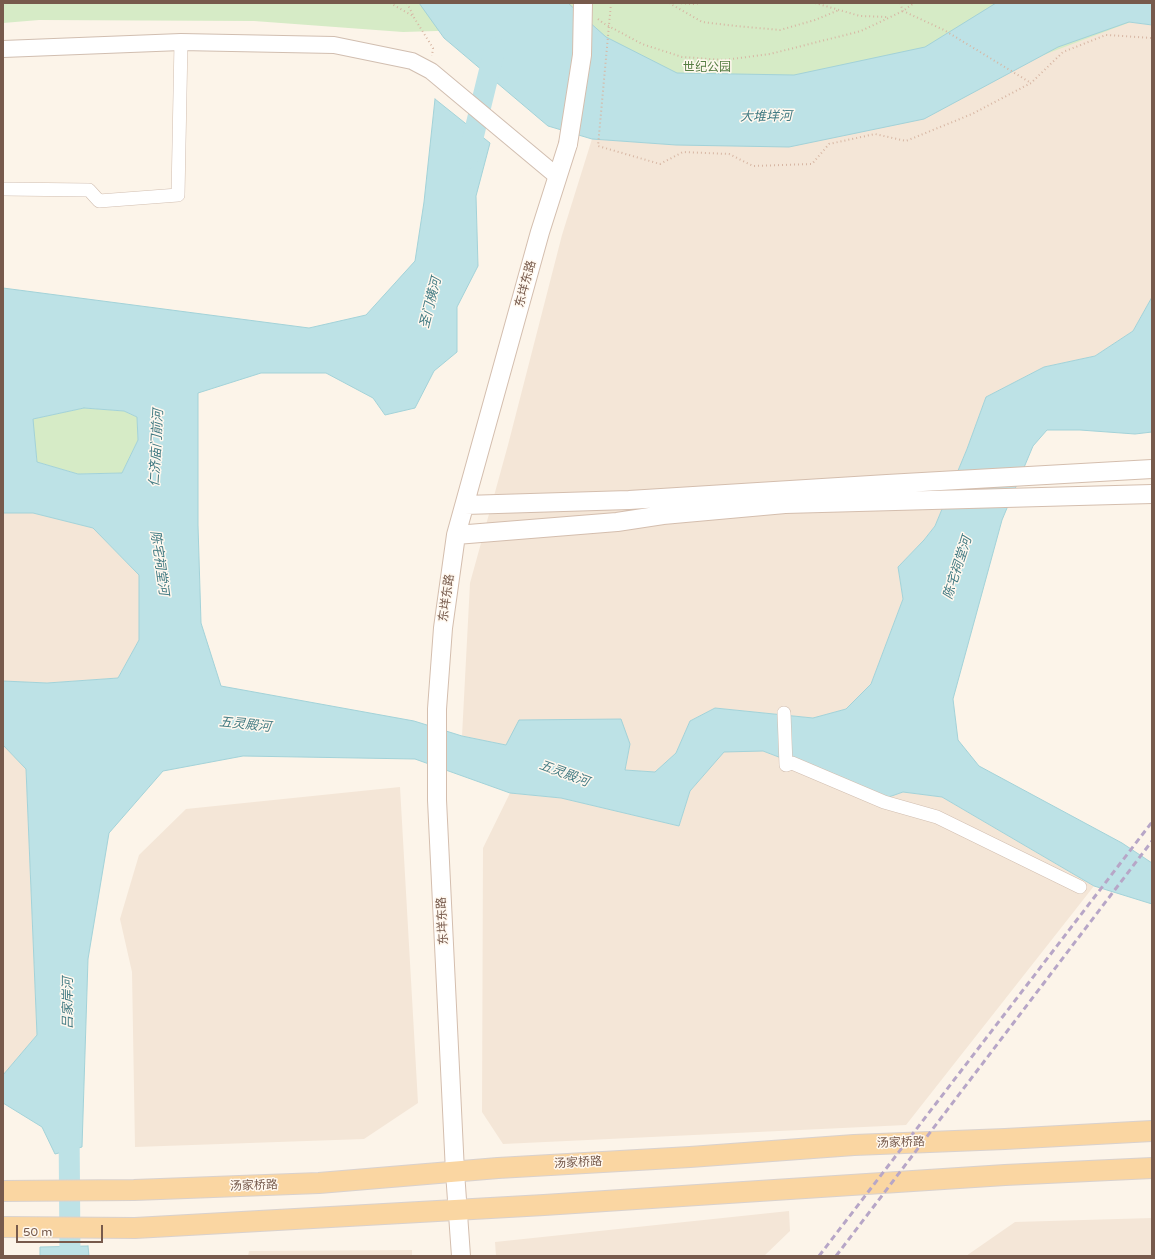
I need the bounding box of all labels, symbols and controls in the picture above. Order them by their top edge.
park label: 世纪公园 [683,61,731,75]
water label: 大堆垟河 [740,109,792,125]
street label: 东垟东路 [513,259,539,309]
water label: 圣门横河 [417,276,445,330]
water label: 仁济庙门前河 [147,409,167,487]
water label: 陈宅祠堂河 [147,530,171,596]
water label: 陈宅祠堂河 [941,535,975,601]
street label: 东垟东路 [437,573,457,623]
water label: 五灵殿河 [218,715,272,735]
water label: 五灵殿河 [537,758,591,790]
street label: 东垟东路 [435,897,451,945]
water label: 吕家岸河 [61,977,77,1029]
street label: 汤家桥路 [877,1135,925,1151]
street label: 汤家桥路 [554,1155,602,1171]
street label: 汤家桥路 [230,1178,278,1194]
scale bar [18,1217,105,1243]
text: 50 m [23,1225,52,1239]

